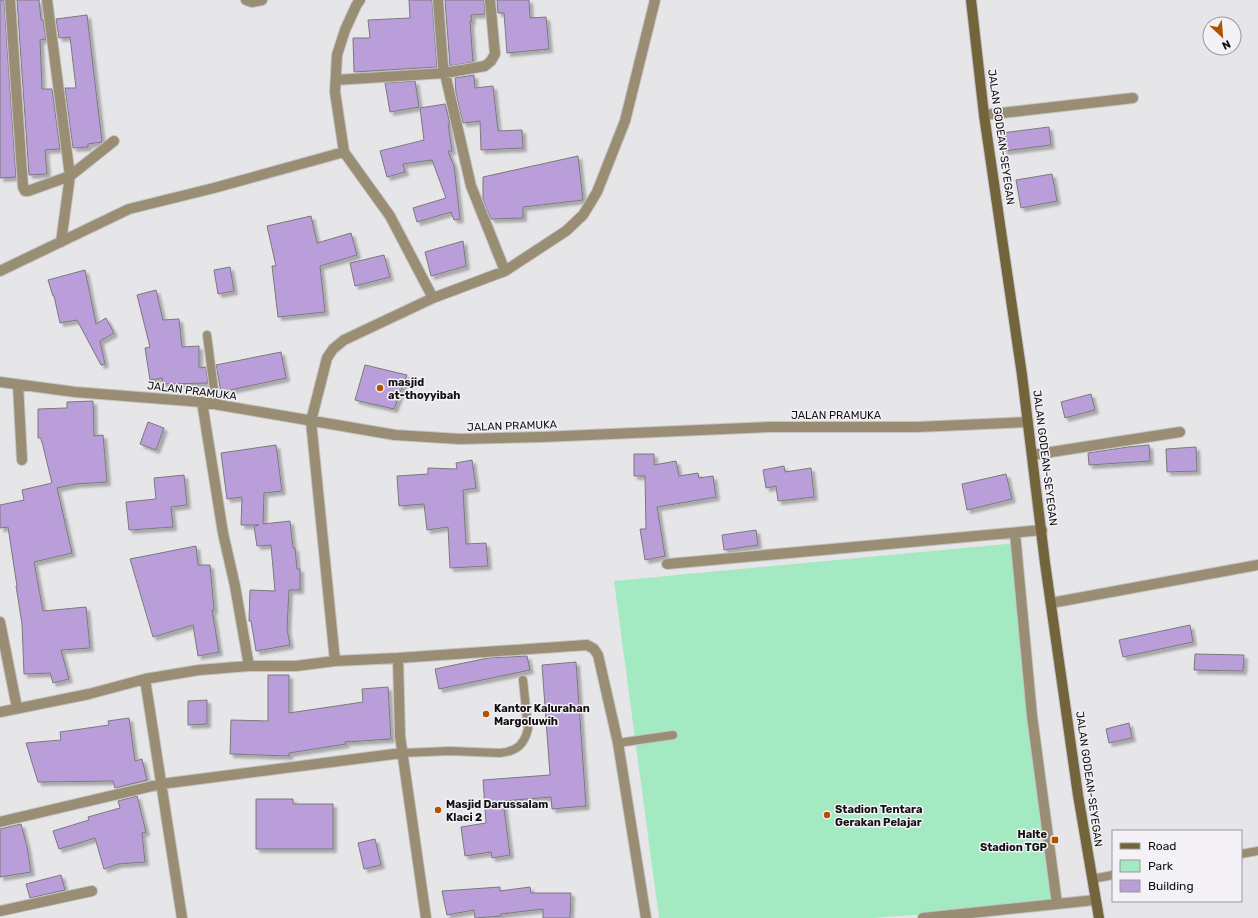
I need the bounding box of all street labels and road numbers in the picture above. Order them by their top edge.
street label: JALAN GODEAN-SEYEGAN [985,68,1017,206]
street label: JALAN PRAMUKA [146,379,238,403]
street label: JALAN GODEAN-SEYEGAN [1030,389,1060,527]
street label: JALAN PRAMUKA [791,409,882,422]
street label: JALAN PRAMUKA [467,418,558,434]
street label: JALAN GODEAN-SEYEGAN [1073,710,1105,848]

